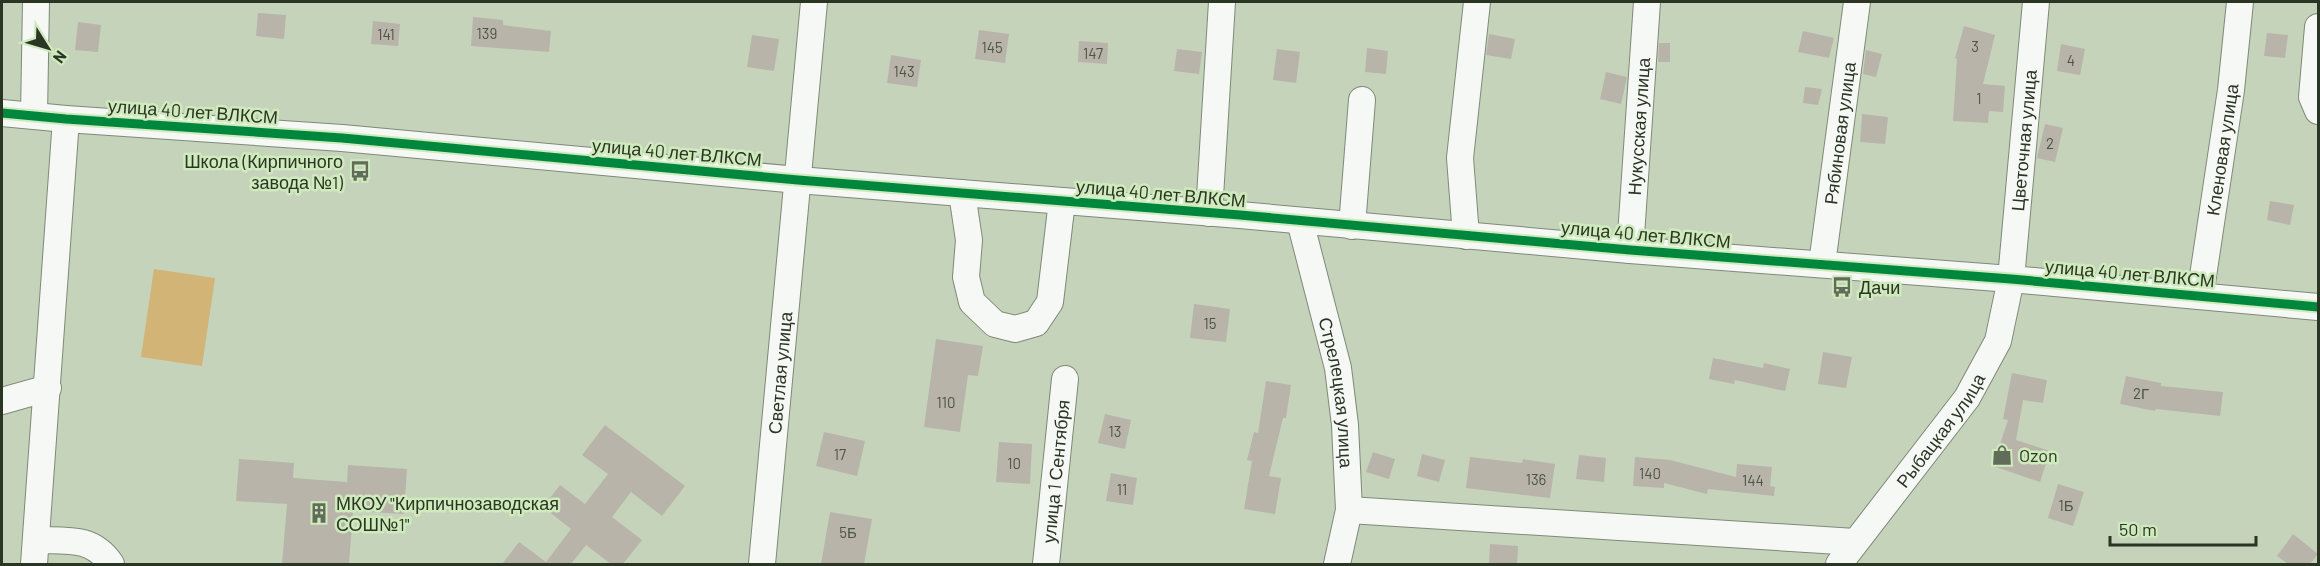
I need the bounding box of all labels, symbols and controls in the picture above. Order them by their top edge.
north arrow [18,18,78,78]
house number: 139 [477,24,497,42]
house number: 141 [377,25,395,43]
house number: 3 [1971,37,1979,55]
house number: 145 [981,38,1003,56]
house number: 147 [1083,44,1103,62]
text: N [50,47,71,67]
house number: 4 [2067,51,2075,69]
street label: Нукусская улица [1623,56,1654,196]
street label: Рябиновая улица [1819,59,1860,206]
house number: 143 [893,62,915,80]
street label: Цветочная улица [2006,68,2041,212]
street label: Кленовая улица [2201,82,2243,217]
house number: 1 [1976,89,1982,107]
street label: улица 40 лет ВЛКСМ [107,94,279,128]
street label: улица 40 лет ВЛКСМ [591,134,763,170]
house number: 2 [2046,134,2054,152]
place label: Школа (Кирпичного завода №1) [184,150,343,193]
bus stop icon: Школа (Кирпичного завода №1) [348,159,372,183]
street label: улица 40 лет ВЛКСМ [1075,175,1247,211]
street label: улица 40 лет ВЛКСМ [1560,216,1732,252]
street label: улица 40 лет ВЛКСМ [2044,255,2216,291]
bus stop icon: Дачи [1830,275,1854,299]
place label: Дачи [1859,276,1900,298]
street label: Светлая улица [763,310,796,435]
house number: 15 [1204,314,1216,332]
street label: Стрелецкая улица [1314,315,1358,470]
street label: Рыбацкая улица [1891,369,1990,492]
house number: 2Г [2133,384,2149,402]
house number: 110 [936,393,956,411]
street label: улица 1 Сентября [1037,399,1074,544]
house number: 13 [1109,422,1121,440]
shop icon: Ozon [1990,443,2014,467]
place label: Ozon [2019,444,2058,466]
house number: 17 [834,445,846,463]
house number: 10 [1007,454,1021,472]
house number: 140 [1639,464,1661,482]
house number: 136 [1526,470,1546,488]
house number: 144 [1742,471,1764,489]
house number: 11 [1117,480,1127,498]
place label: МКОУ "Кирпичнозаводская СОШ№1" [336,492,559,535]
house number: 1Б [2058,496,2074,514]
building icon: МКОУ "Кирпичнозаводская СОШ№1" [307,501,331,525]
scale bar [2110,509,2256,547]
text: 50 m [2119,518,2157,540]
house number: 5Б [839,523,857,541]

